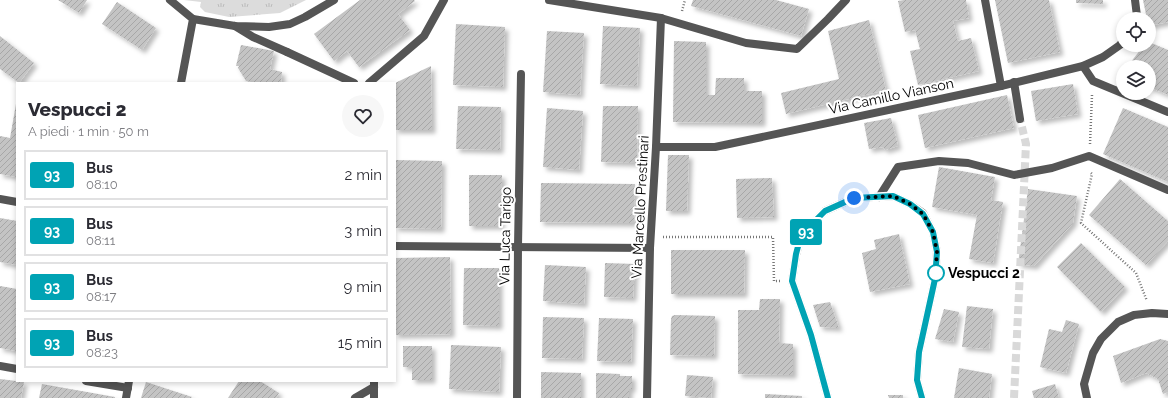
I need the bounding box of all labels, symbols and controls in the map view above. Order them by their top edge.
map controls [1116,12,1156,100]
button: locate [1116,12,1156,52]
button: layers [1116,60,1156,100]
street label: Via Camillo Vianson [827,75,955,117]
button: heart [342,95,384,137]
text: Vespucci 2 [28,98,127,120]
text: A piedi · 1 min · 50 m [28,124,149,139]
street label: Via Marcello Prestinari [628,135,652,279]
text: Bus [86,159,113,177]
text: 2 min [345,166,382,184]
text: 93 [44,167,60,183]
text: 08:10 [86,177,118,192]
street label: Via Luca Tarigo [496,187,514,285]
your location [844,188,864,208]
text: Bus [86,215,113,233]
line badge: 93 [788,219,824,245]
text: 3 min [344,222,382,240]
text: 93 [44,223,60,239]
text: 93 [798,224,814,240]
text: 08:11 [86,233,115,248]
marker: Vespucci 2 [927,264,945,282]
place label: Vespucci 2 [948,265,1020,281]
text: Bus [86,271,113,289]
text: 9 min [344,278,382,296]
text: 93 [44,279,60,295]
text: 08:17 [86,289,117,304]
text: Bus [86,327,113,345]
text: 15 min [338,334,382,352]
text: 93 [44,335,60,351]
text: 08:23 [86,345,118,360]

